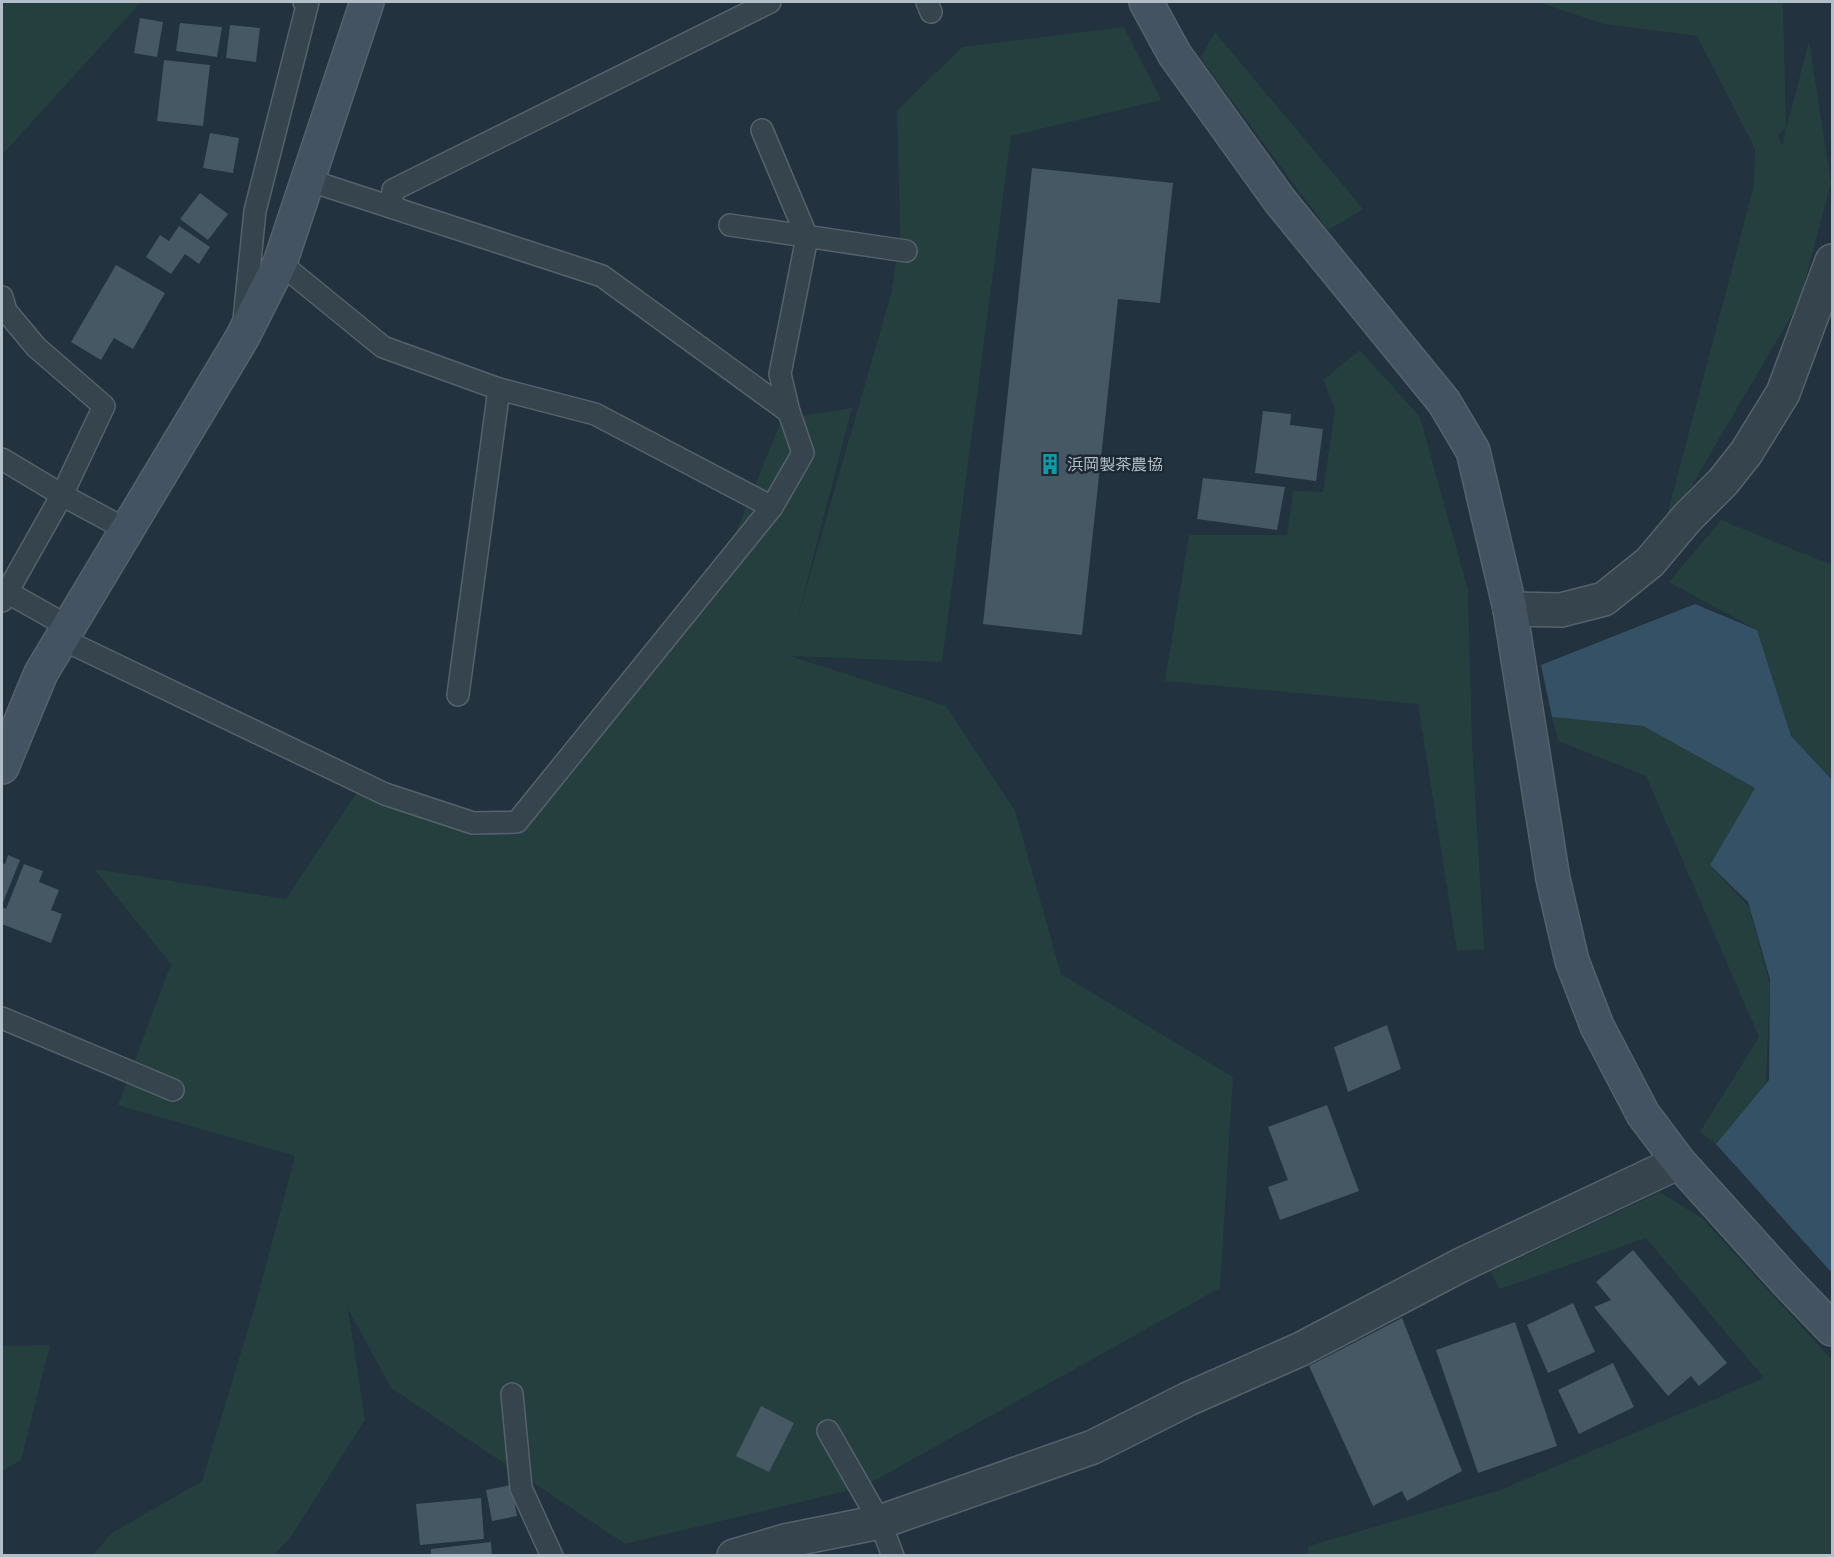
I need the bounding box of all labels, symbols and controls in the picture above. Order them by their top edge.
building icon: 浜岡製茶農協 [1038,452,1062,476]
place label: 浜岡製茶農協 [1067,454,1163,474]

